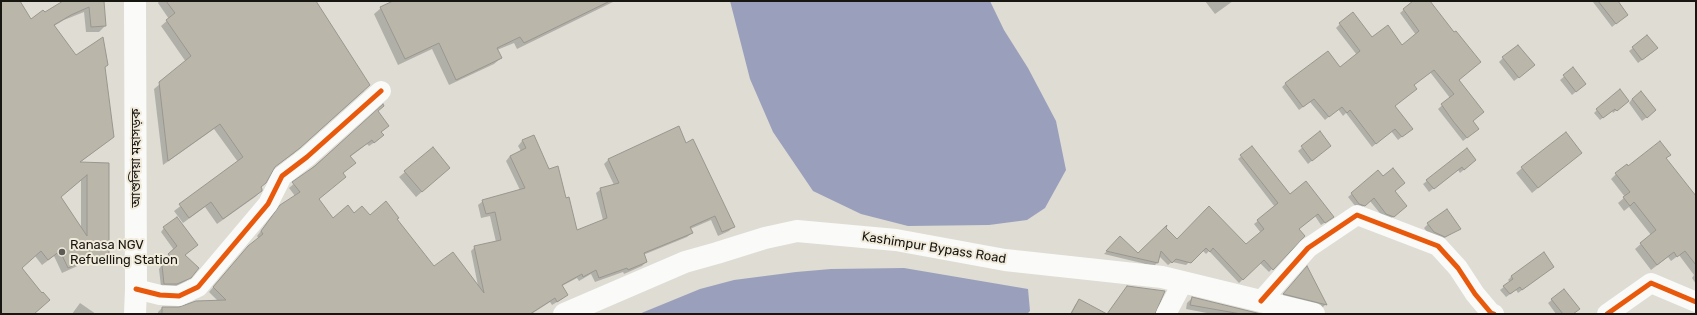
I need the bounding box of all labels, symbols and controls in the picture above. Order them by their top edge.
street label: আশুলিয়া মহাসড়ক [128,109,144,207]
street label: Kashimpur Bypass Road [861,229,1007,267]
place label: Ranasa NGV Refuelling Station [70,237,178,268]
marker: Ranasa NGV Refuelling Station [57,247,67,257]

